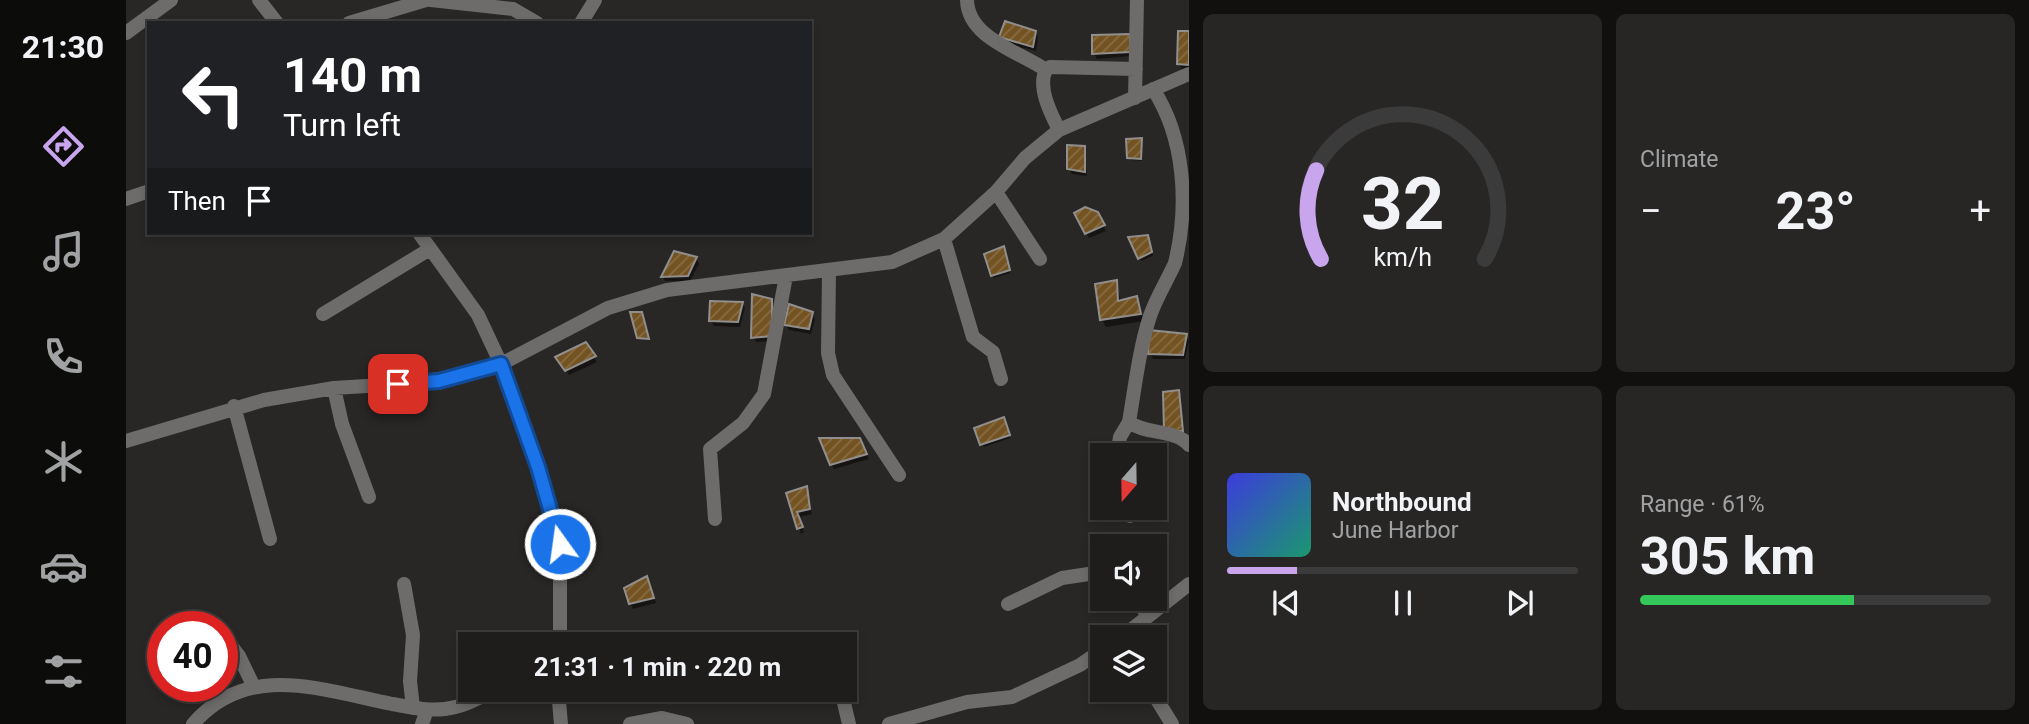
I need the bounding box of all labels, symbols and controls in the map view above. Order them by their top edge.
text: 21:30 [22,28,104,66]
text: 140 m [283,47,422,104]
icon: left [168,49,259,140]
text: Turn left [283,106,401,144]
icon: directions [39,122,88,171]
text: Climate [1640,146,1719,173]
text: 32 [1361,161,1444,247]
text: 23° [1776,181,1856,242]
icon: arrive [240,182,278,220]
text: Then [168,186,226,216]
text: − [1640,189,1662,233]
text: + [1969,189,1991,233]
icon: music [39,227,88,276]
text: km/h [1373,243,1432,272]
icon: phone [39,332,88,381]
pin [368,354,428,414]
icon: arrive [379,365,417,403]
icon: climate [39,437,88,486]
north arrow [1090,443,1167,520]
map controls [1090,443,1167,702]
text: Northbound [1332,487,1472,517]
text: Range · 61% [1640,491,1765,518]
position arrow [523,507,597,581]
text: June Harbor [1332,517,1459,544]
text: 305 km [1640,526,1815,587]
button: sound [1090,534,1167,611]
icon: car [39,542,88,591]
icon: previous [1267,584,1305,622]
icon: pause [1384,584,1422,622]
icon: next [1501,584,1539,622]
speed limit sign: 40 [147,611,238,702]
button: layers [1090,625,1167,702]
icon: filters [39,647,88,696]
text: 21:31 · 1 min · 220 m [534,652,781,682]

